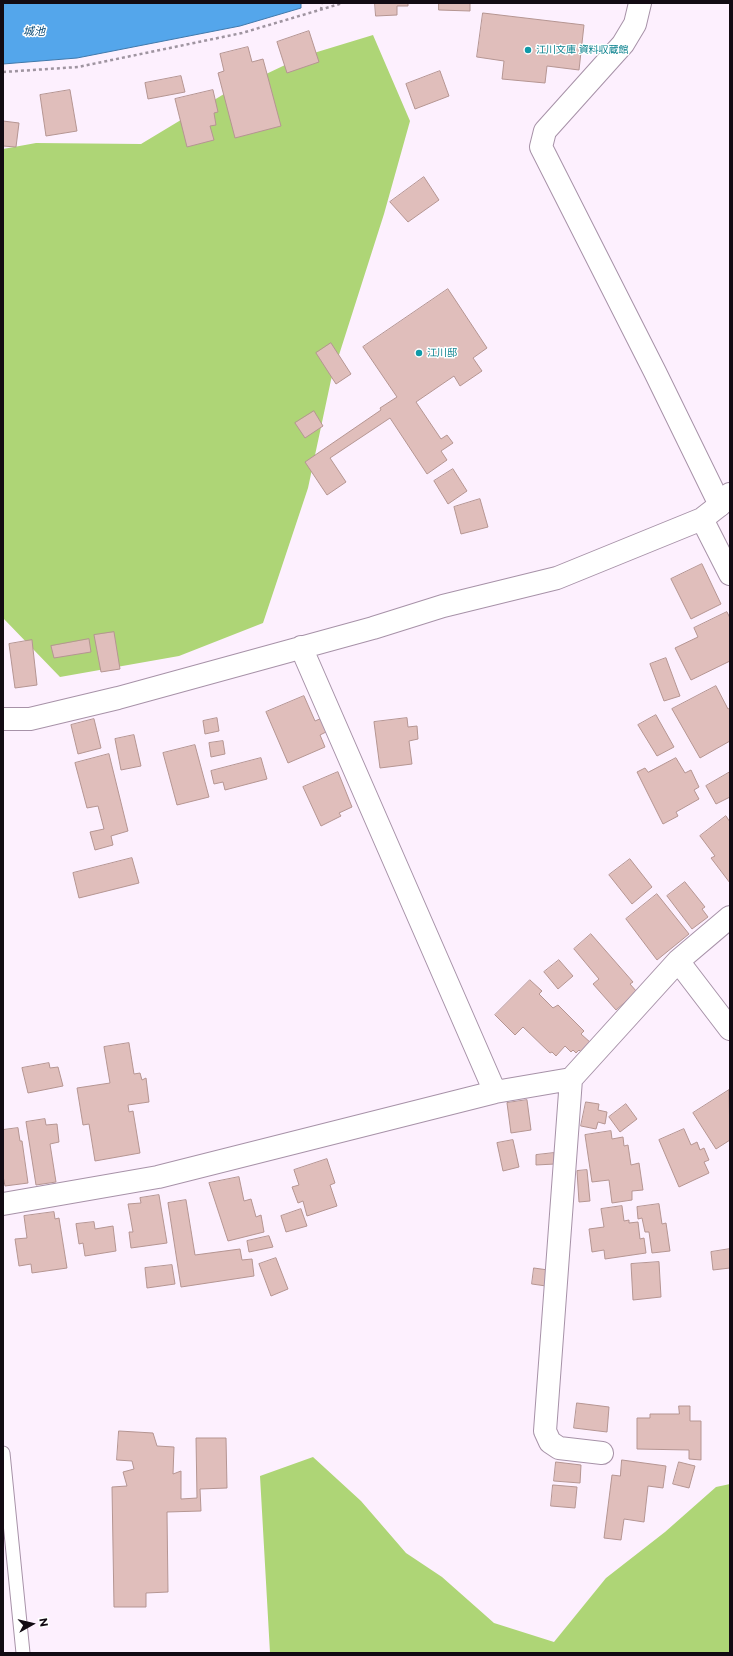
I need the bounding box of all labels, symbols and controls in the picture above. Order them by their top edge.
water label: 城池 [23,25,45,39]
place label: 江川文庫 資料収蔵館 [536,44,629,56]
marker: 江川文庫 資料収蔵館 [523,45,533,55]
place label: 江川邸 [427,347,457,359]
marker: 江川邸 [414,348,424,358]
north arrow [12,1604,52,1644]
text: N [36,1617,51,1628]

